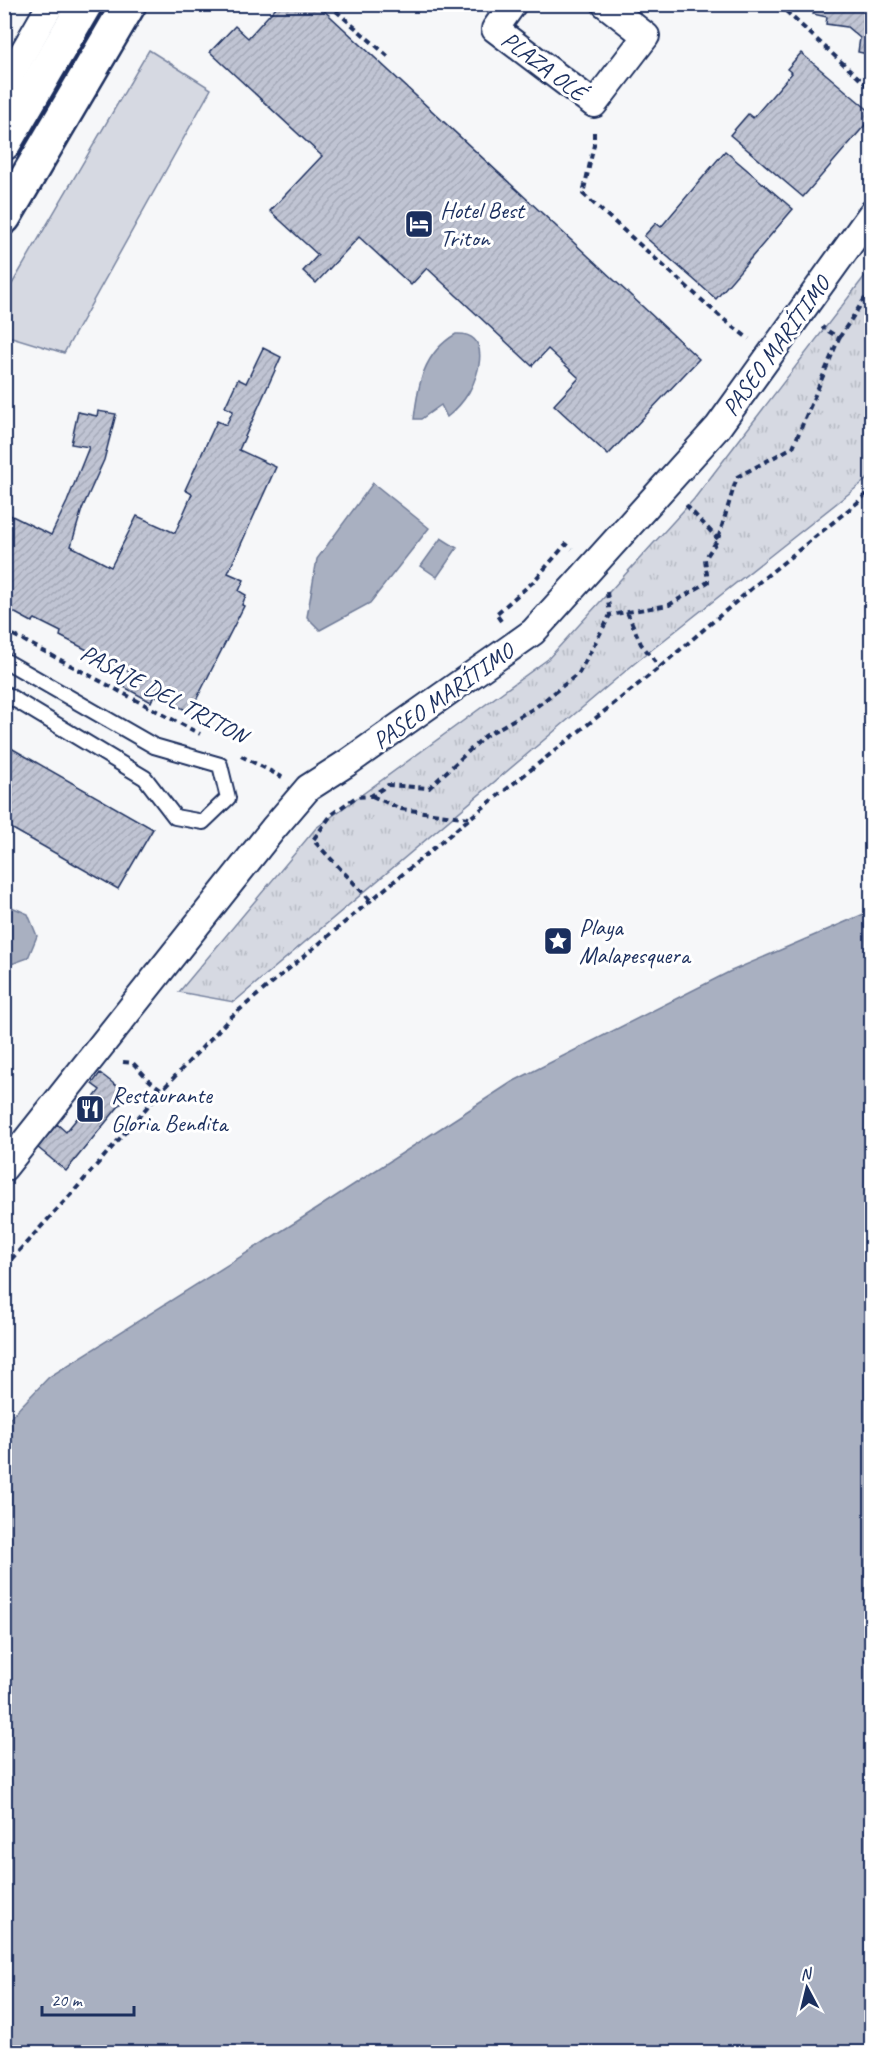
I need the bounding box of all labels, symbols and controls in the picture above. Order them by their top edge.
street label: PLAZA OLÉ [496,24,595,109]
place label: Hotel Best Triton [440,195,526,253]
hotel icon: Hotel Best Triton [403,208,435,240]
street label: PASEO MARÍTIMO [715,269,838,422]
street label: PASEO MARÍTIMO [367,635,521,756]
street label: PASAJE DEL TRITON [75,637,256,752]
place label: Playa Malapesquera [579,912,692,970]
place icon: Playa Malapesquera [542,925,574,957]
place label: Restaurante Gloria Bendita [111,1080,229,1138]
restaurant icon: Restaurante Gloria Bendita [74,1093,106,1125]
north arrow [777,1958,837,2018]
text: N [799,1963,814,1985]
scale bar [42,1979,134,2017]
text: 20 m [51,1989,84,2011]

